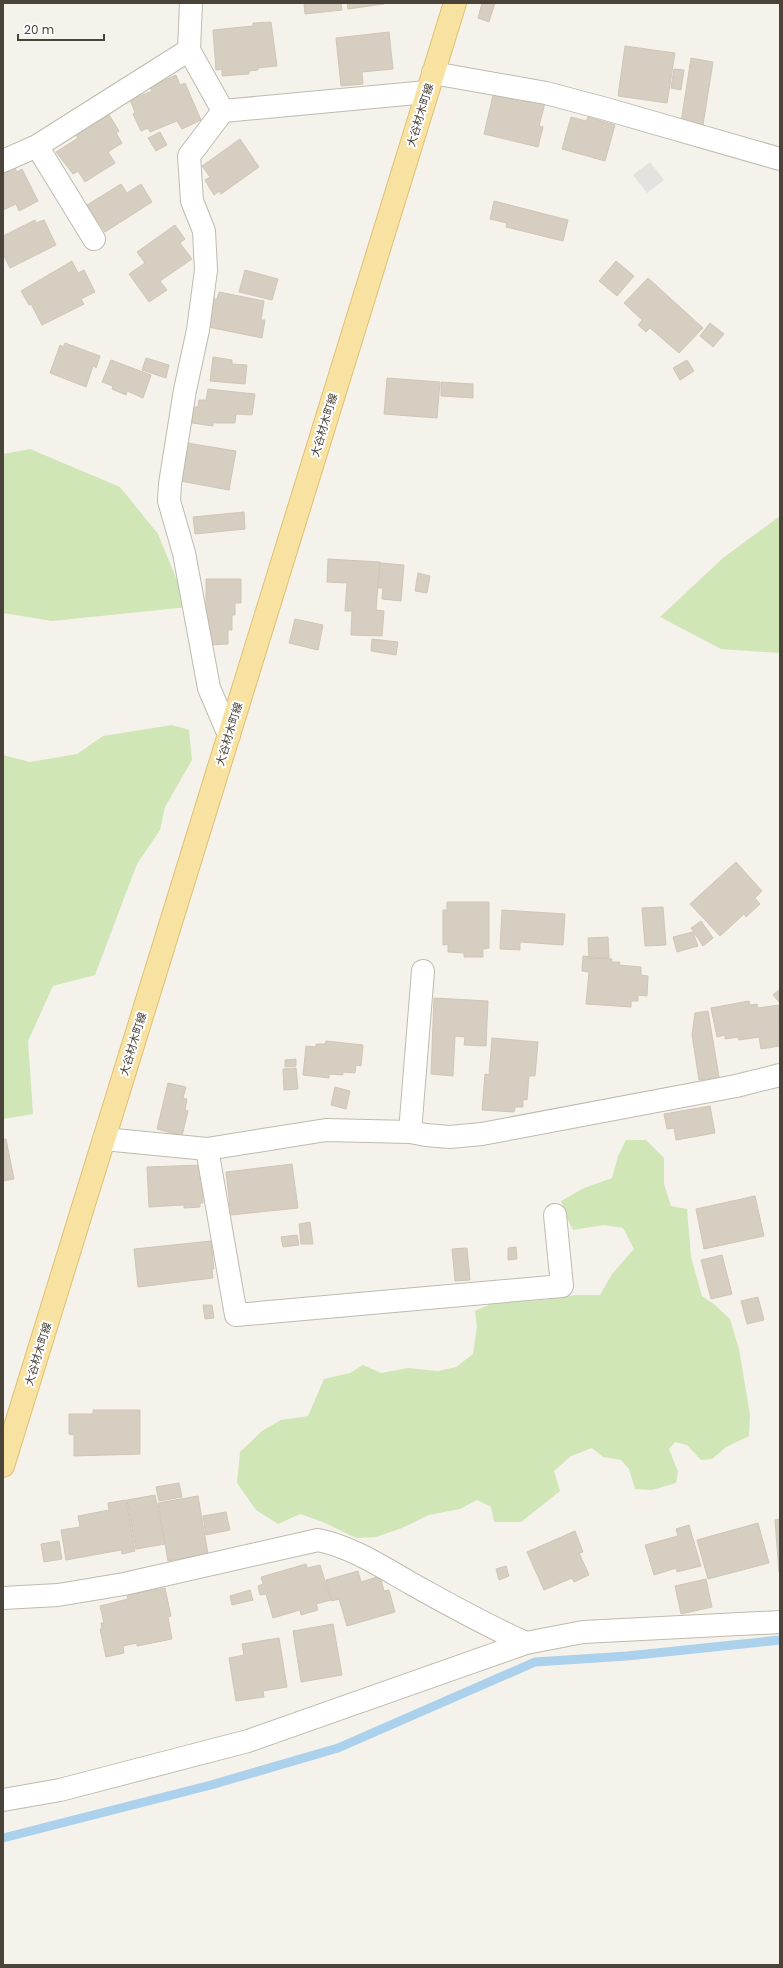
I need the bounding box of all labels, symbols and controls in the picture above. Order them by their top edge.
scale bar [18,16,104,42]
text: 20 m [24,21,54,38]
street label: 大谷材木町線 [403,81,437,149]
street label: 大谷材木町線 [307,391,341,459]
street label: 大谷材木町線 [212,700,246,768]
street label: 大谷材木町線 [116,1010,150,1078]
street label: 大谷材木町線 [21,1320,55,1388]

